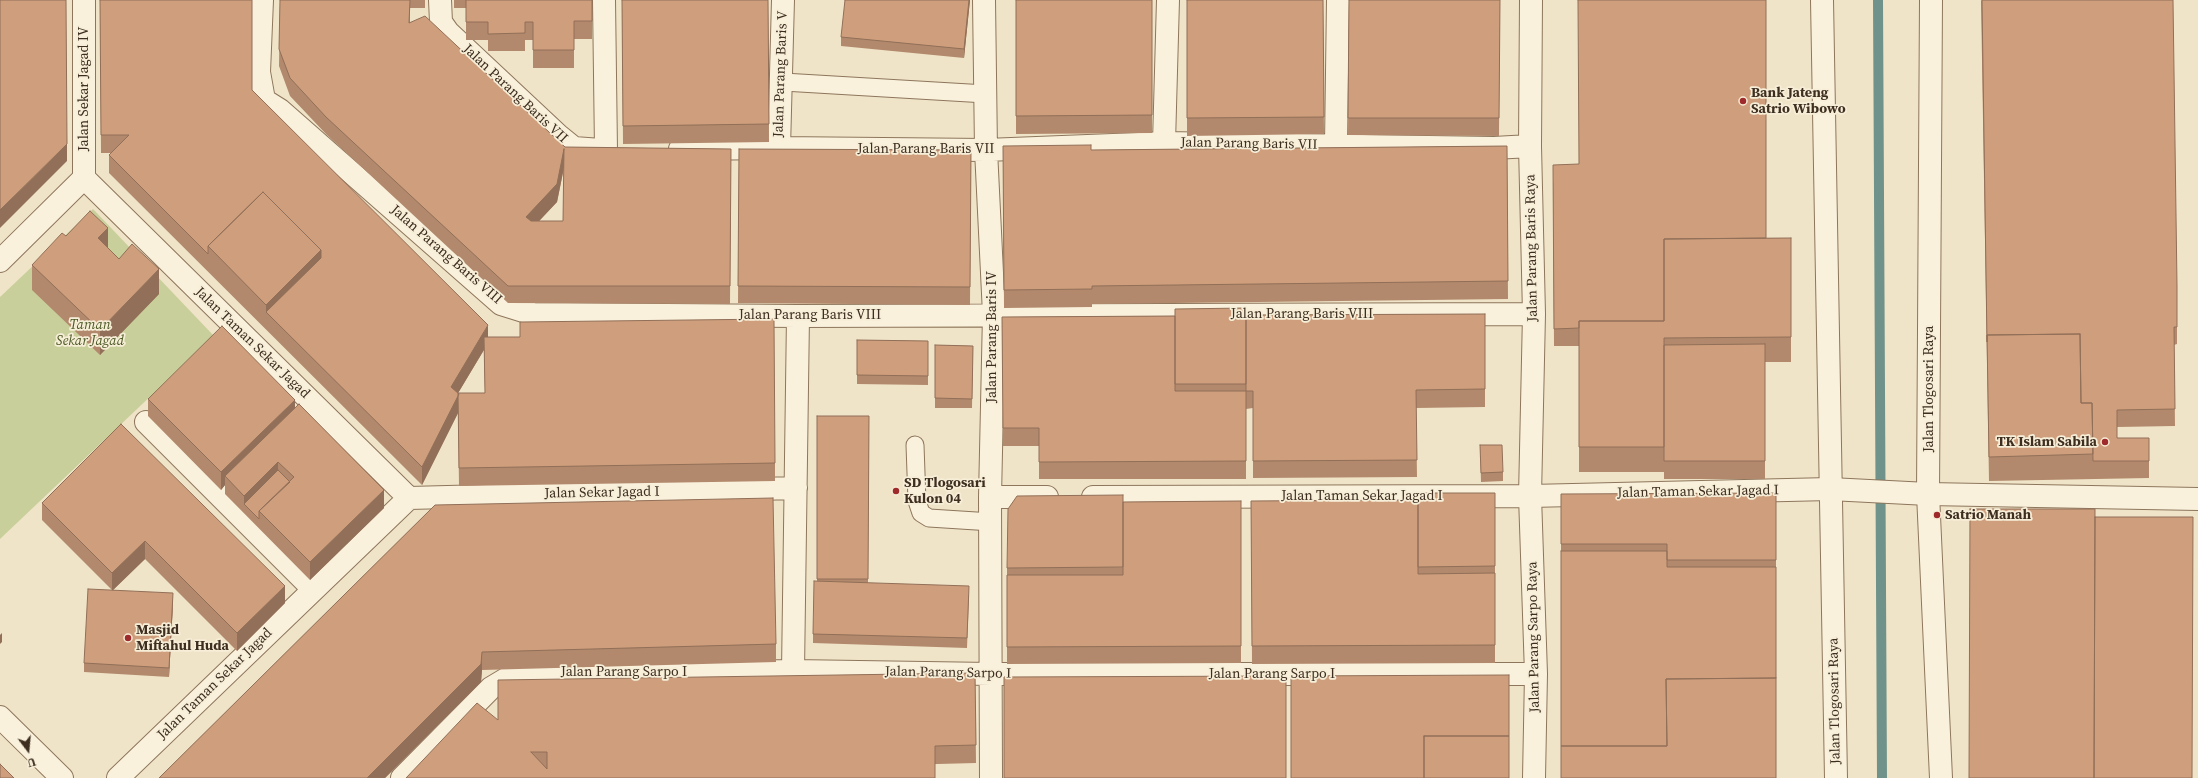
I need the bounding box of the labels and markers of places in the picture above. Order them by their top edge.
place label: Bank Jateng Satrio Wibowo [1751,85,1846,118]
marker: Bank Jateng Satrio Wibowo [1738,96,1748,106]
place label: TK Islam Sabila [1997,434,2097,450]
marker: TK Islam Sabila [2100,437,2110,447]
place label: SD Tlogosari Kulon 04 [904,475,986,508]
marker: SD Tlogosari Kulon 04 [891,486,901,496]
place label: Satrio Manah [1945,507,2031,523]
marker: Satrio Manah [1932,510,1942,520]
place label: Masjid Miftahul Huda [136,622,229,654]
marker: Masjid Miftahul Huda [123,633,133,643]

